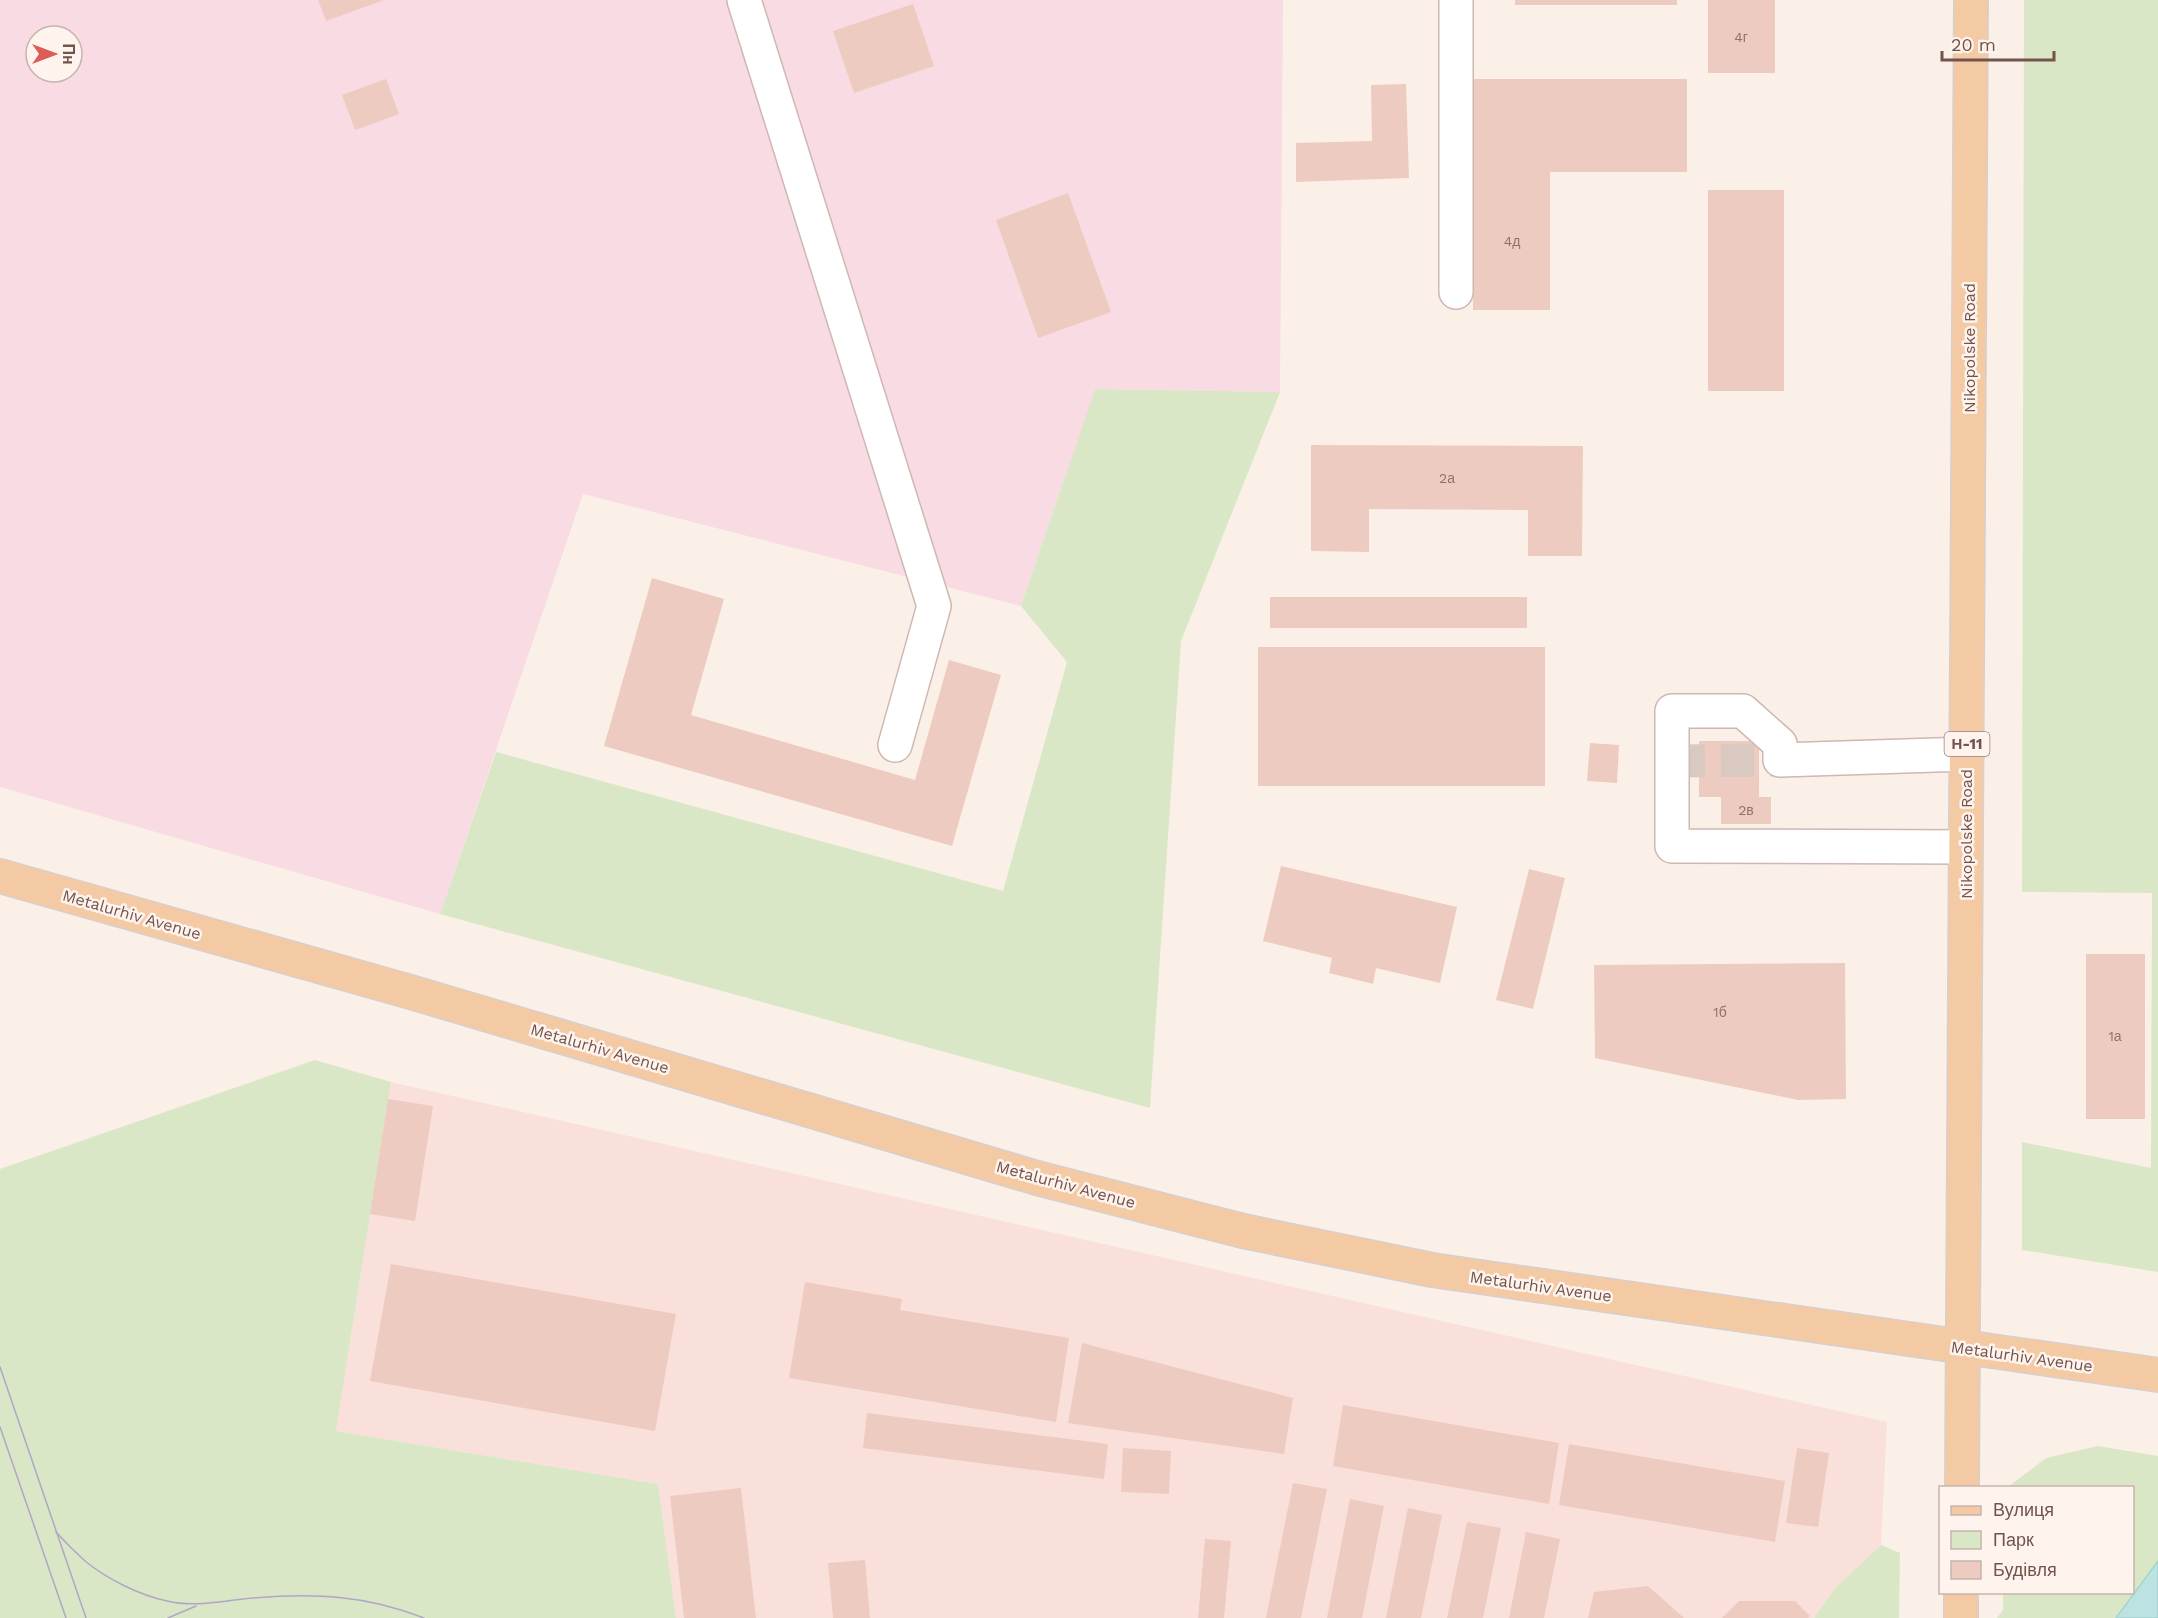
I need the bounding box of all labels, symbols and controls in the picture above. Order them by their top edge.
north arrow [24,24,84,84]
scale bar [1942,24,2054,62]
house number: 4г [1734,29,1748,45]
text: 20 m [1951,34,1996,55]
text: Пн [59,43,78,65]
house number: 4д [1504,233,1520,249]
street label: Nikopolske Road [1960,283,1979,413]
house number: 2а [1439,470,1455,486]
road number: Н-11 [1944,732,1990,756]
street label: Nikopolske Road [1957,769,1976,899]
house number: 2в [1738,802,1754,818]
street label: Metalurhiv Avenue [60,886,203,943]
house number: 1б [1713,1004,1727,1020]
street label: Metalurhiv Avenue [528,1020,671,1077]
house number: 1а [2108,1028,2122,1044]
street label: Metalurhiv Avenue [994,1157,1137,1212]
street label: Metalurhiv Avenue [1469,1267,1613,1306]
street label: Metalurhiv Avenue [1950,1337,2094,1376]
legend [1939,1486,2134,1594]
text: Вулиця [1993,1499,2054,1520]
text: Парк [1993,1529,2034,1550]
text: Будівля [1993,1559,2057,1580]

